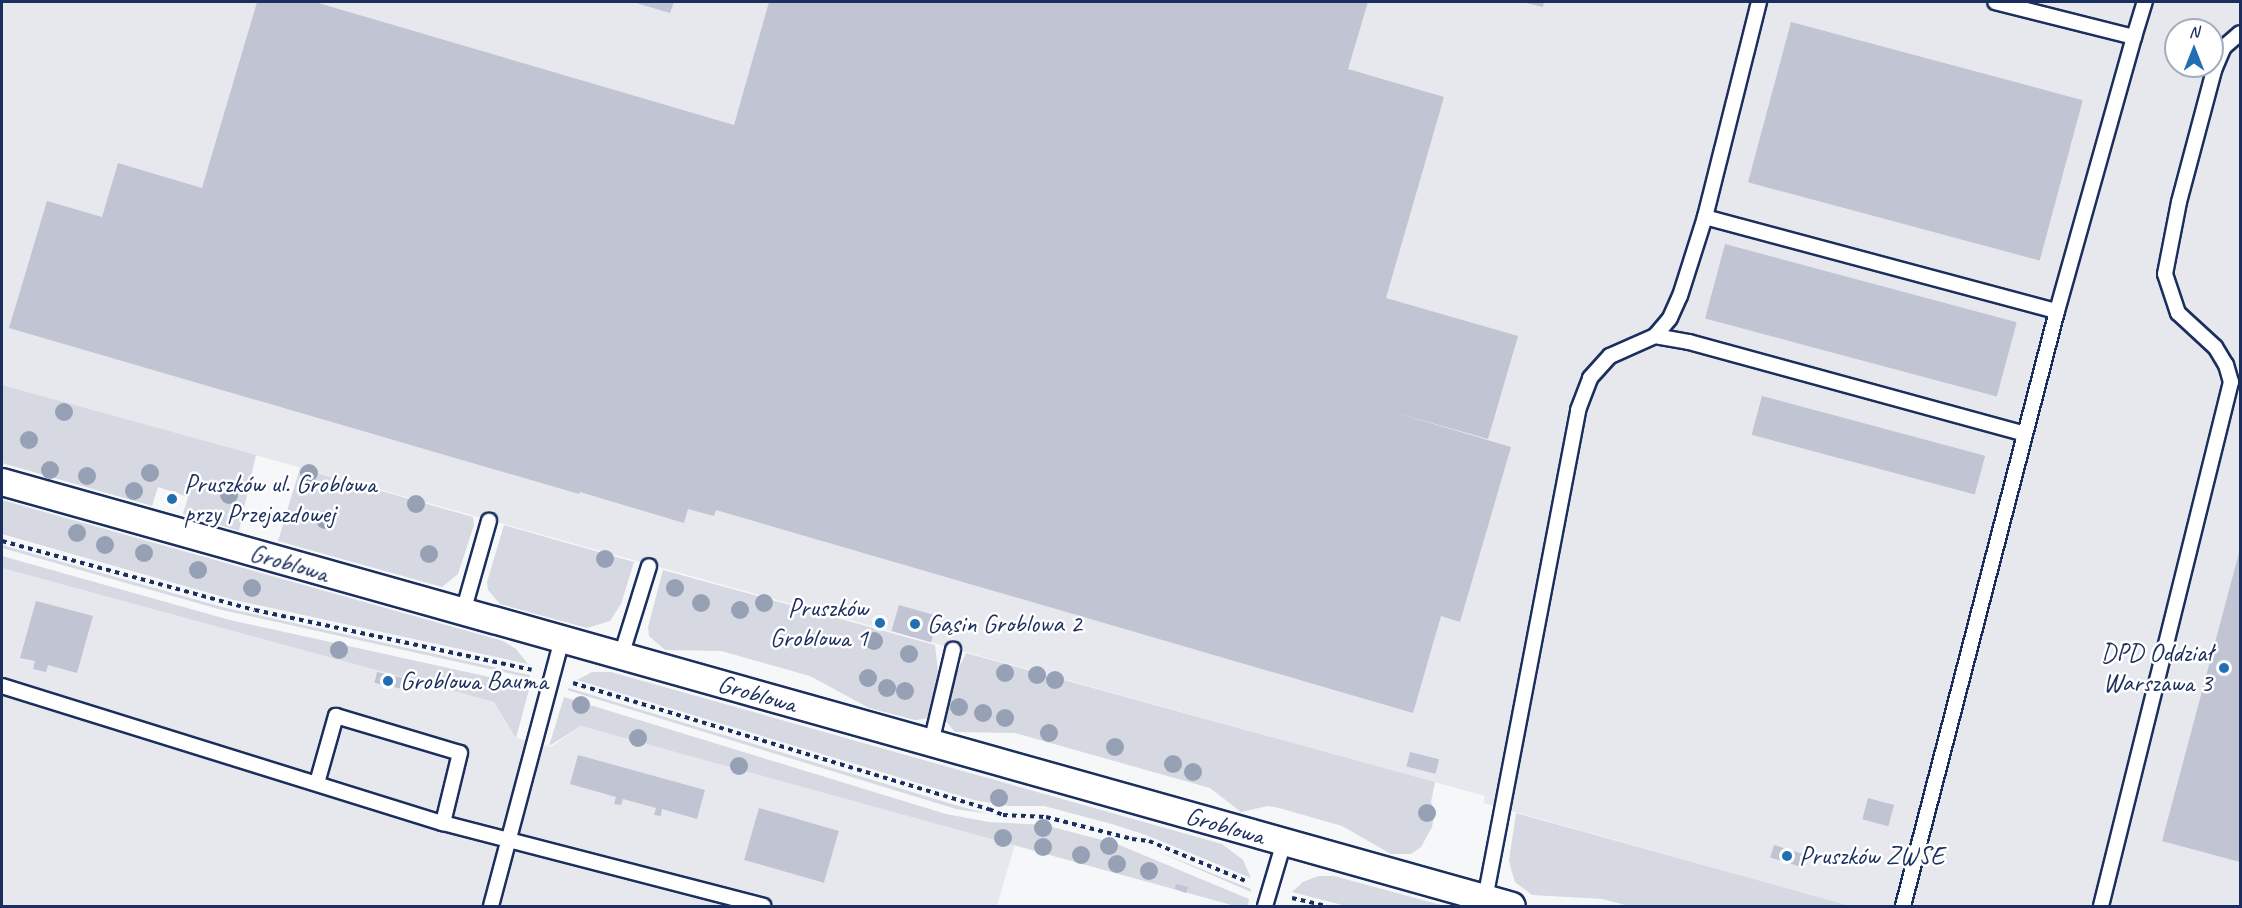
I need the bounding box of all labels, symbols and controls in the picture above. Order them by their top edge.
north arrow [2164,18,2224,78]
text: N [2189,22,2199,42]
place label: Pruszków ul. Groblowa przy Przejazdowej [184,468,376,530]
marker: Pruszków ul. Groblowa przy Przejazdowej [165,492,179,506]
street label: Groblowa [246,537,332,589]
place label: Pruszków Groblowa 1 [770,592,868,654]
place label: Gąsin Groblowa 2 [927,608,1081,640]
marker: Pruszków Groblowa 1 [873,616,887,630]
marker: Gąsin Groblowa 2 [908,617,922,631]
place label: DPD Oddział Warszawa 3 [2101,637,2212,698]
marker: DPD Oddział Warszawa 3 [2217,661,2231,675]
place label: Groblowa Bauma [400,665,546,697]
street label: Groblowa [714,668,800,720]
marker: Groblowa Bauma [381,674,395,688]
street label: Groblowa [1182,800,1268,852]
place label: Pruszków ZWSE [1799,840,1944,872]
marker: Pruszków ZWSE [1780,849,1794,863]

